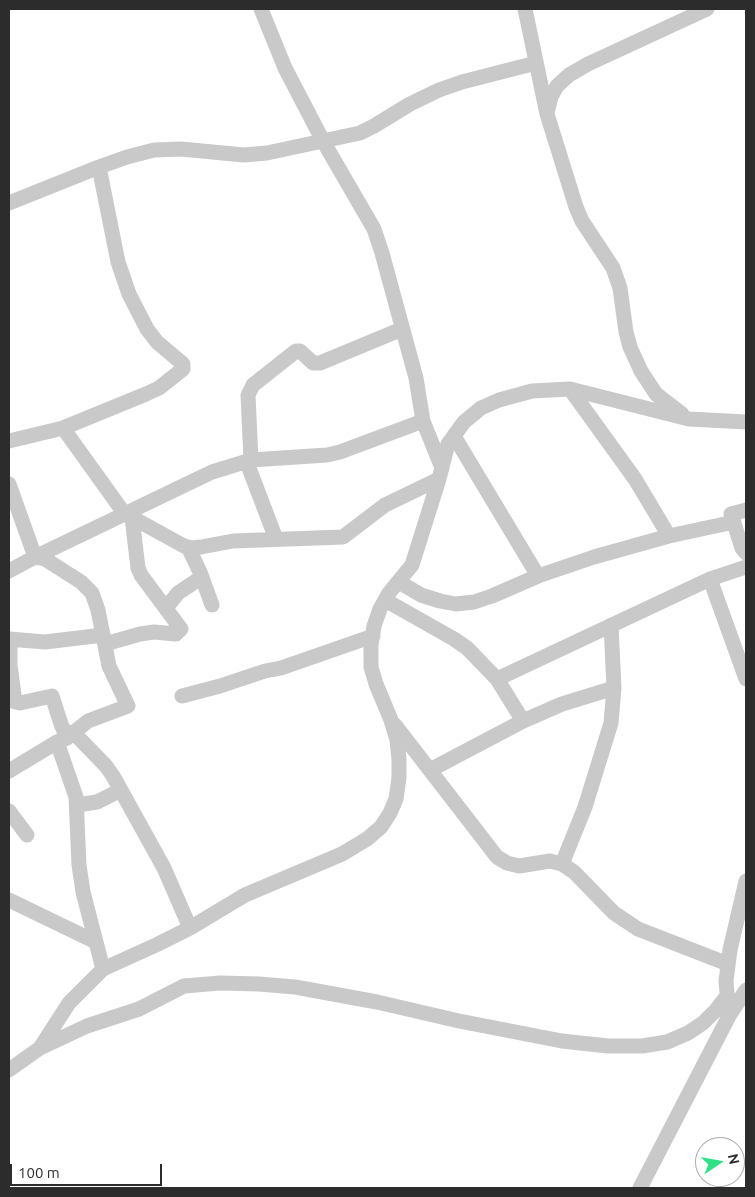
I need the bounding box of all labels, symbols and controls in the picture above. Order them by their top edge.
north arrow [695,1137,745,1187]
text: N [725,1152,743,1166]
scale bar [12,1154,165,1186]
text: 100 m [18,1164,60,1181]

